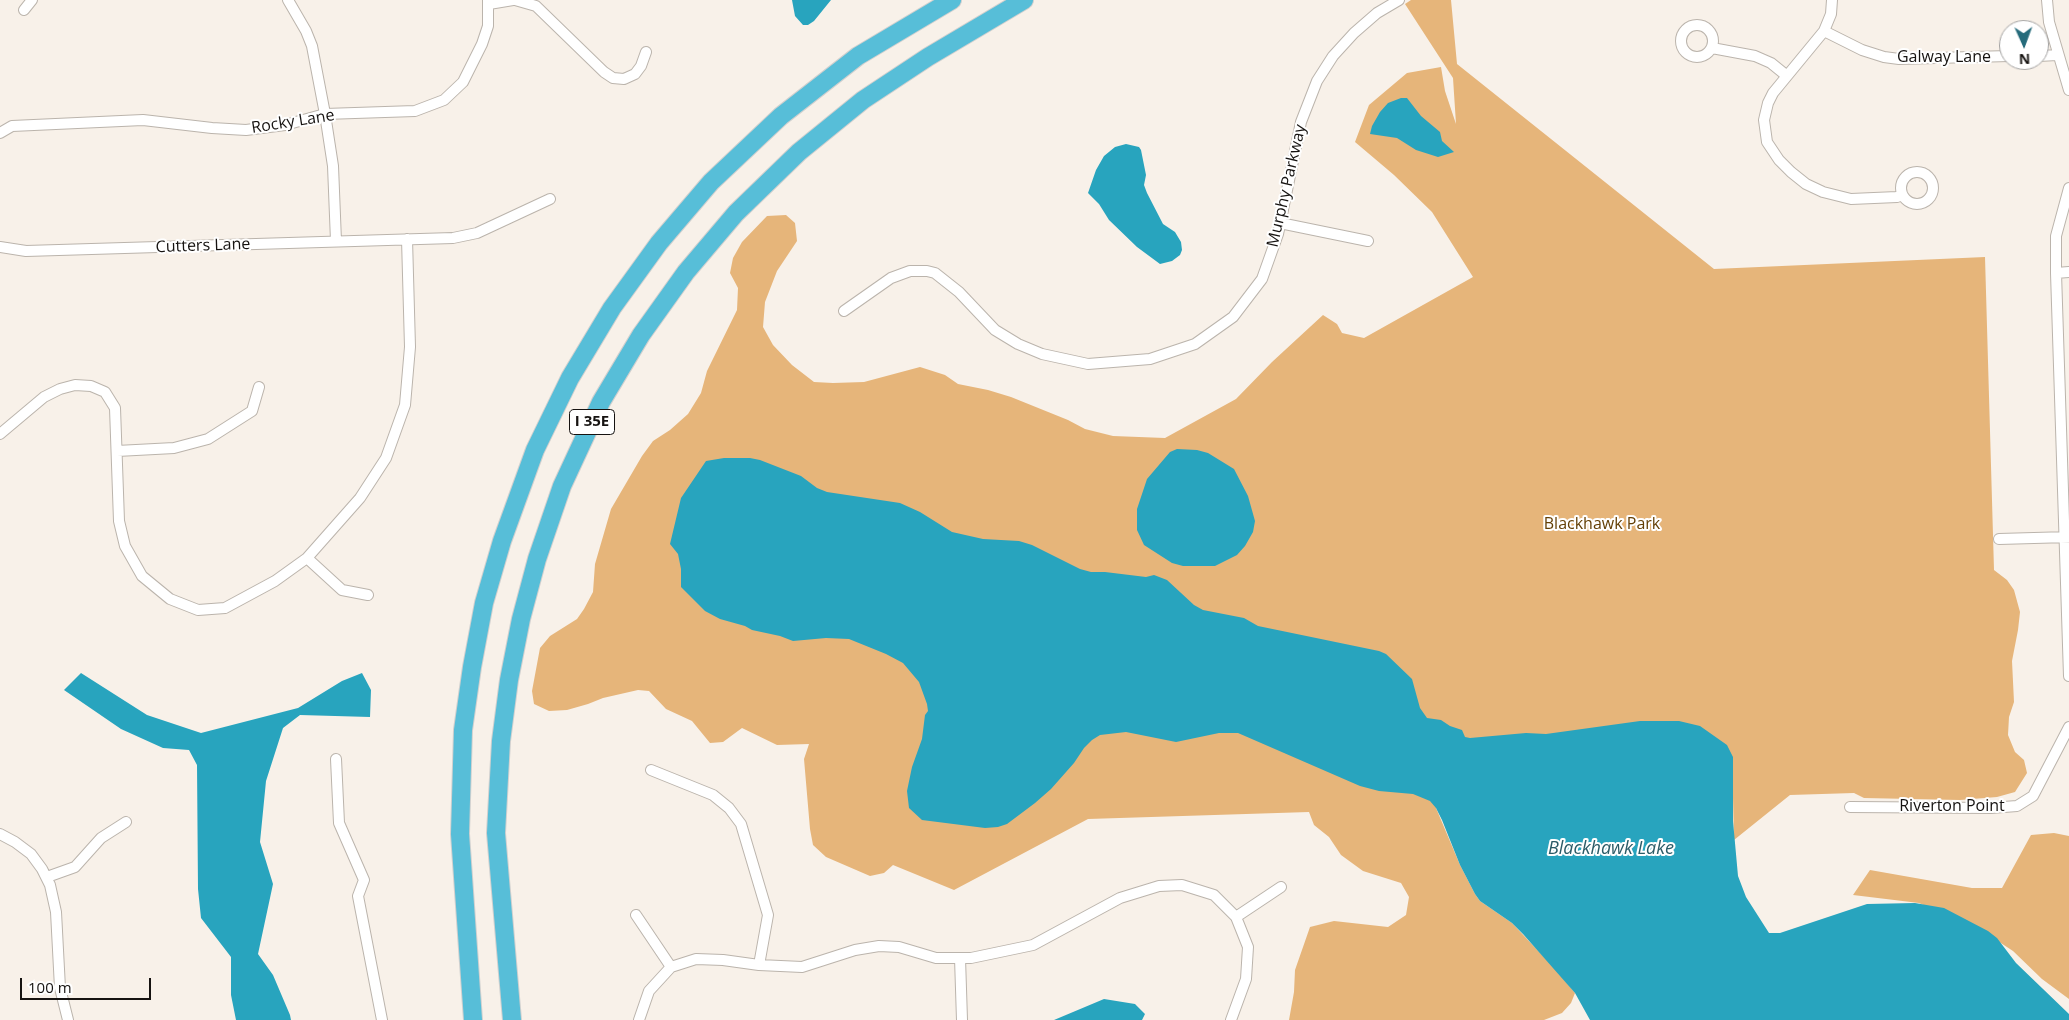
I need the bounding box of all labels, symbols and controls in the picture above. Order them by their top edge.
north arrow [1999,20,2049,70]
street label: Galway Lane [1897,47,1991,67]
text: N [2018,50,2031,69]
street label: Rocky Lane [250,106,336,138]
street label: Murphy Parkway [1264,123,1310,249]
street label: Cutters Lane [155,235,251,257]
road number: I 35E [570,410,614,434]
park label: Blackhawk Park [1544,514,1660,534]
street label: Riverton Point [1899,796,2005,816]
water label: Blackhawk Lake [1548,838,1674,860]
scale bar [22,968,154,1000]
text: 100 m [28,977,72,997]

